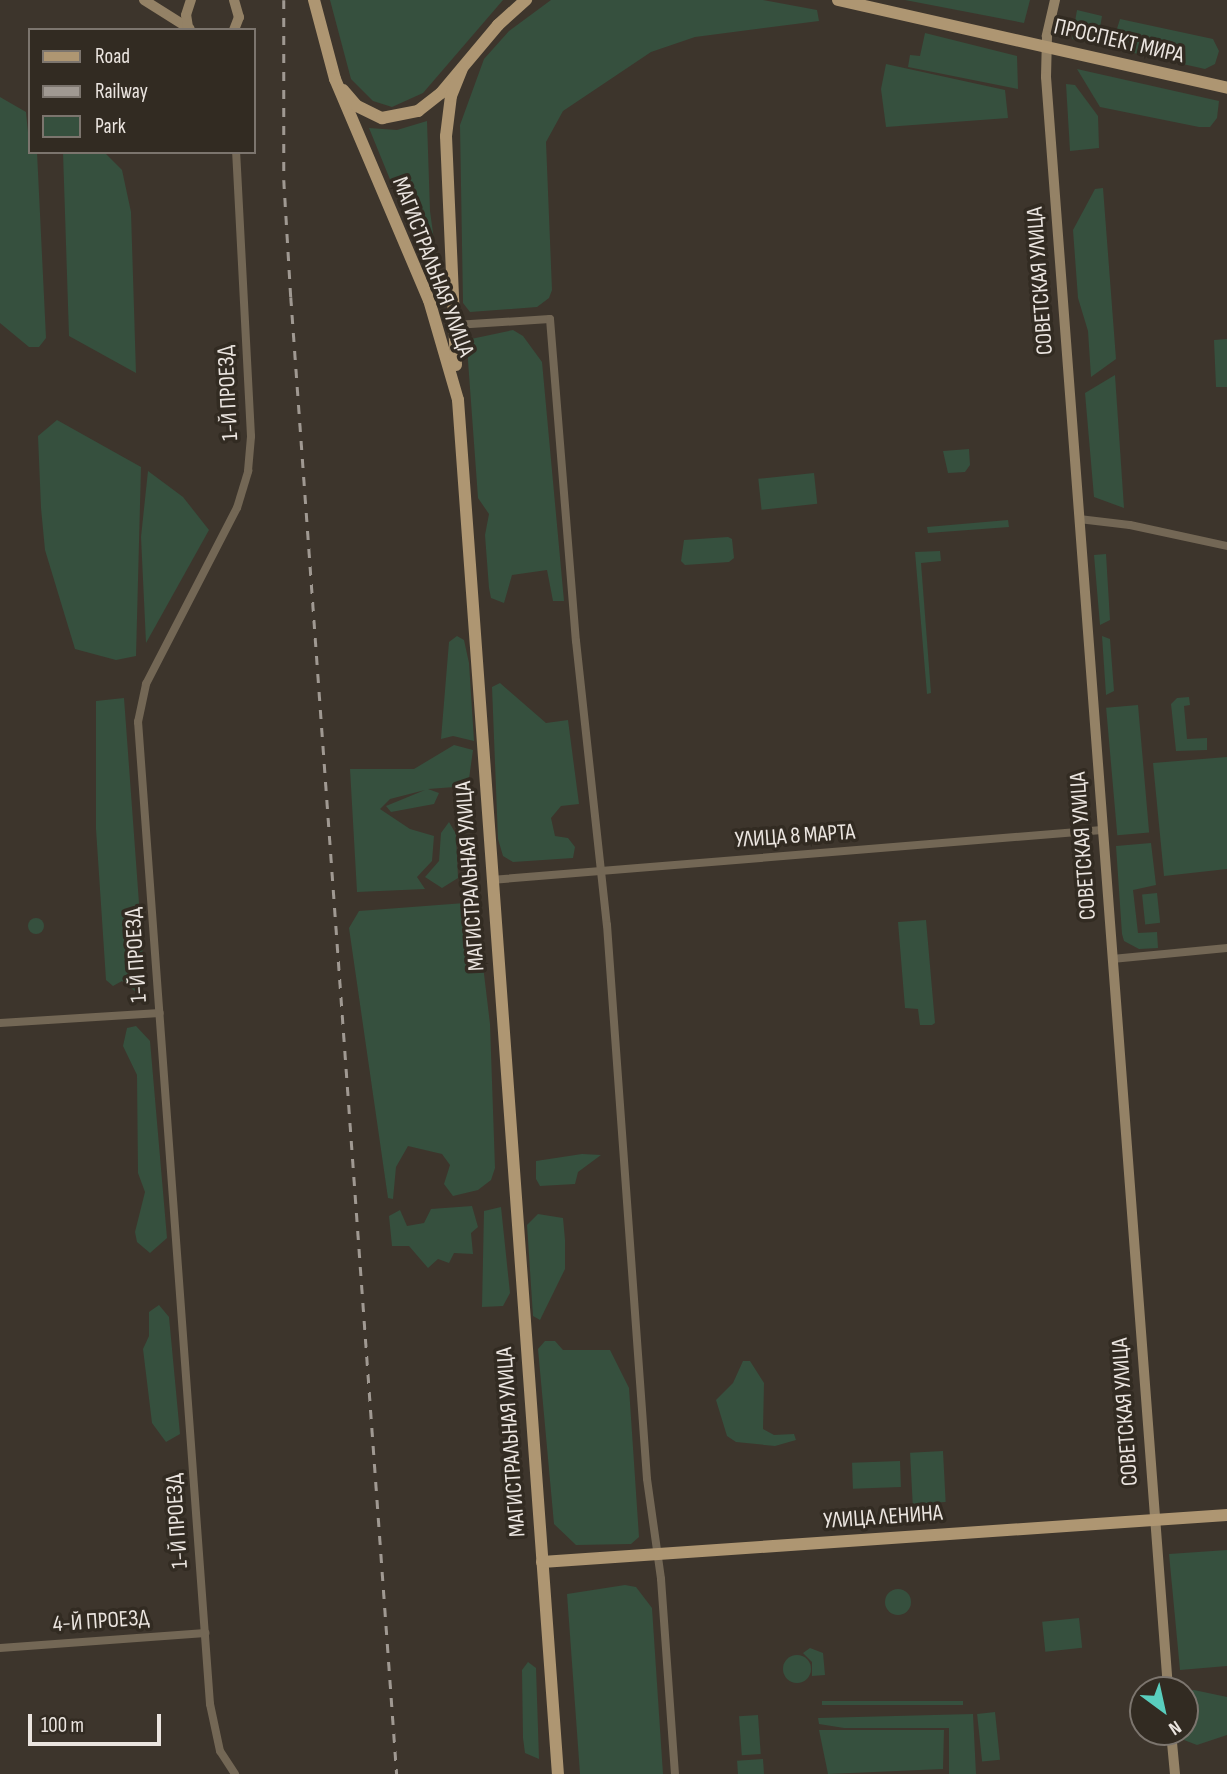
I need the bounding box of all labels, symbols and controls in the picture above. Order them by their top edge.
street label: ПРОСПЕКТ МИРА [1051,13,1187,69]
legend [28,28,256,154]
text: Road [95,44,130,69]
text: Railway [95,79,148,104]
text: Park [95,114,126,139]
street label: МАГИСТРАЛЬНАЯ УЛИЦА [386,173,480,361]
street label: СОВЕТСКАЯ УЛИЦА [1021,206,1059,356]
street label: 1-Й ПРОЕЗД [212,345,244,441]
street label: СОВЕТСКАЯ УЛИЦА [1064,771,1102,921]
street label: МАГИСТРАЛЬНАЯ УЛИЦА [450,780,490,972]
street label: УЛИЦА 8 МАРТА [734,818,856,854]
street label: 1-Й ПРОЕЗД [119,907,153,1003]
street label: СОВЕТСКАЯ УЛИЦА [1106,1337,1144,1487]
street label: МАГИСТРАЛЬНАЯ УЛИЦА [491,1346,531,1538]
street label: 1-Й ПРОЕЗД [160,1473,194,1569]
street label: УЛИЦА ЛЕНИНА [822,1499,944,1535]
street label: 4-Й ПРОЕЗД [52,1604,150,1638]
north arrow [1129,1676,1199,1746]
scale bar [32,1700,164,1744]
text: 100 m [41,1713,84,1738]
text: N [1164,1715,1185,1740]

